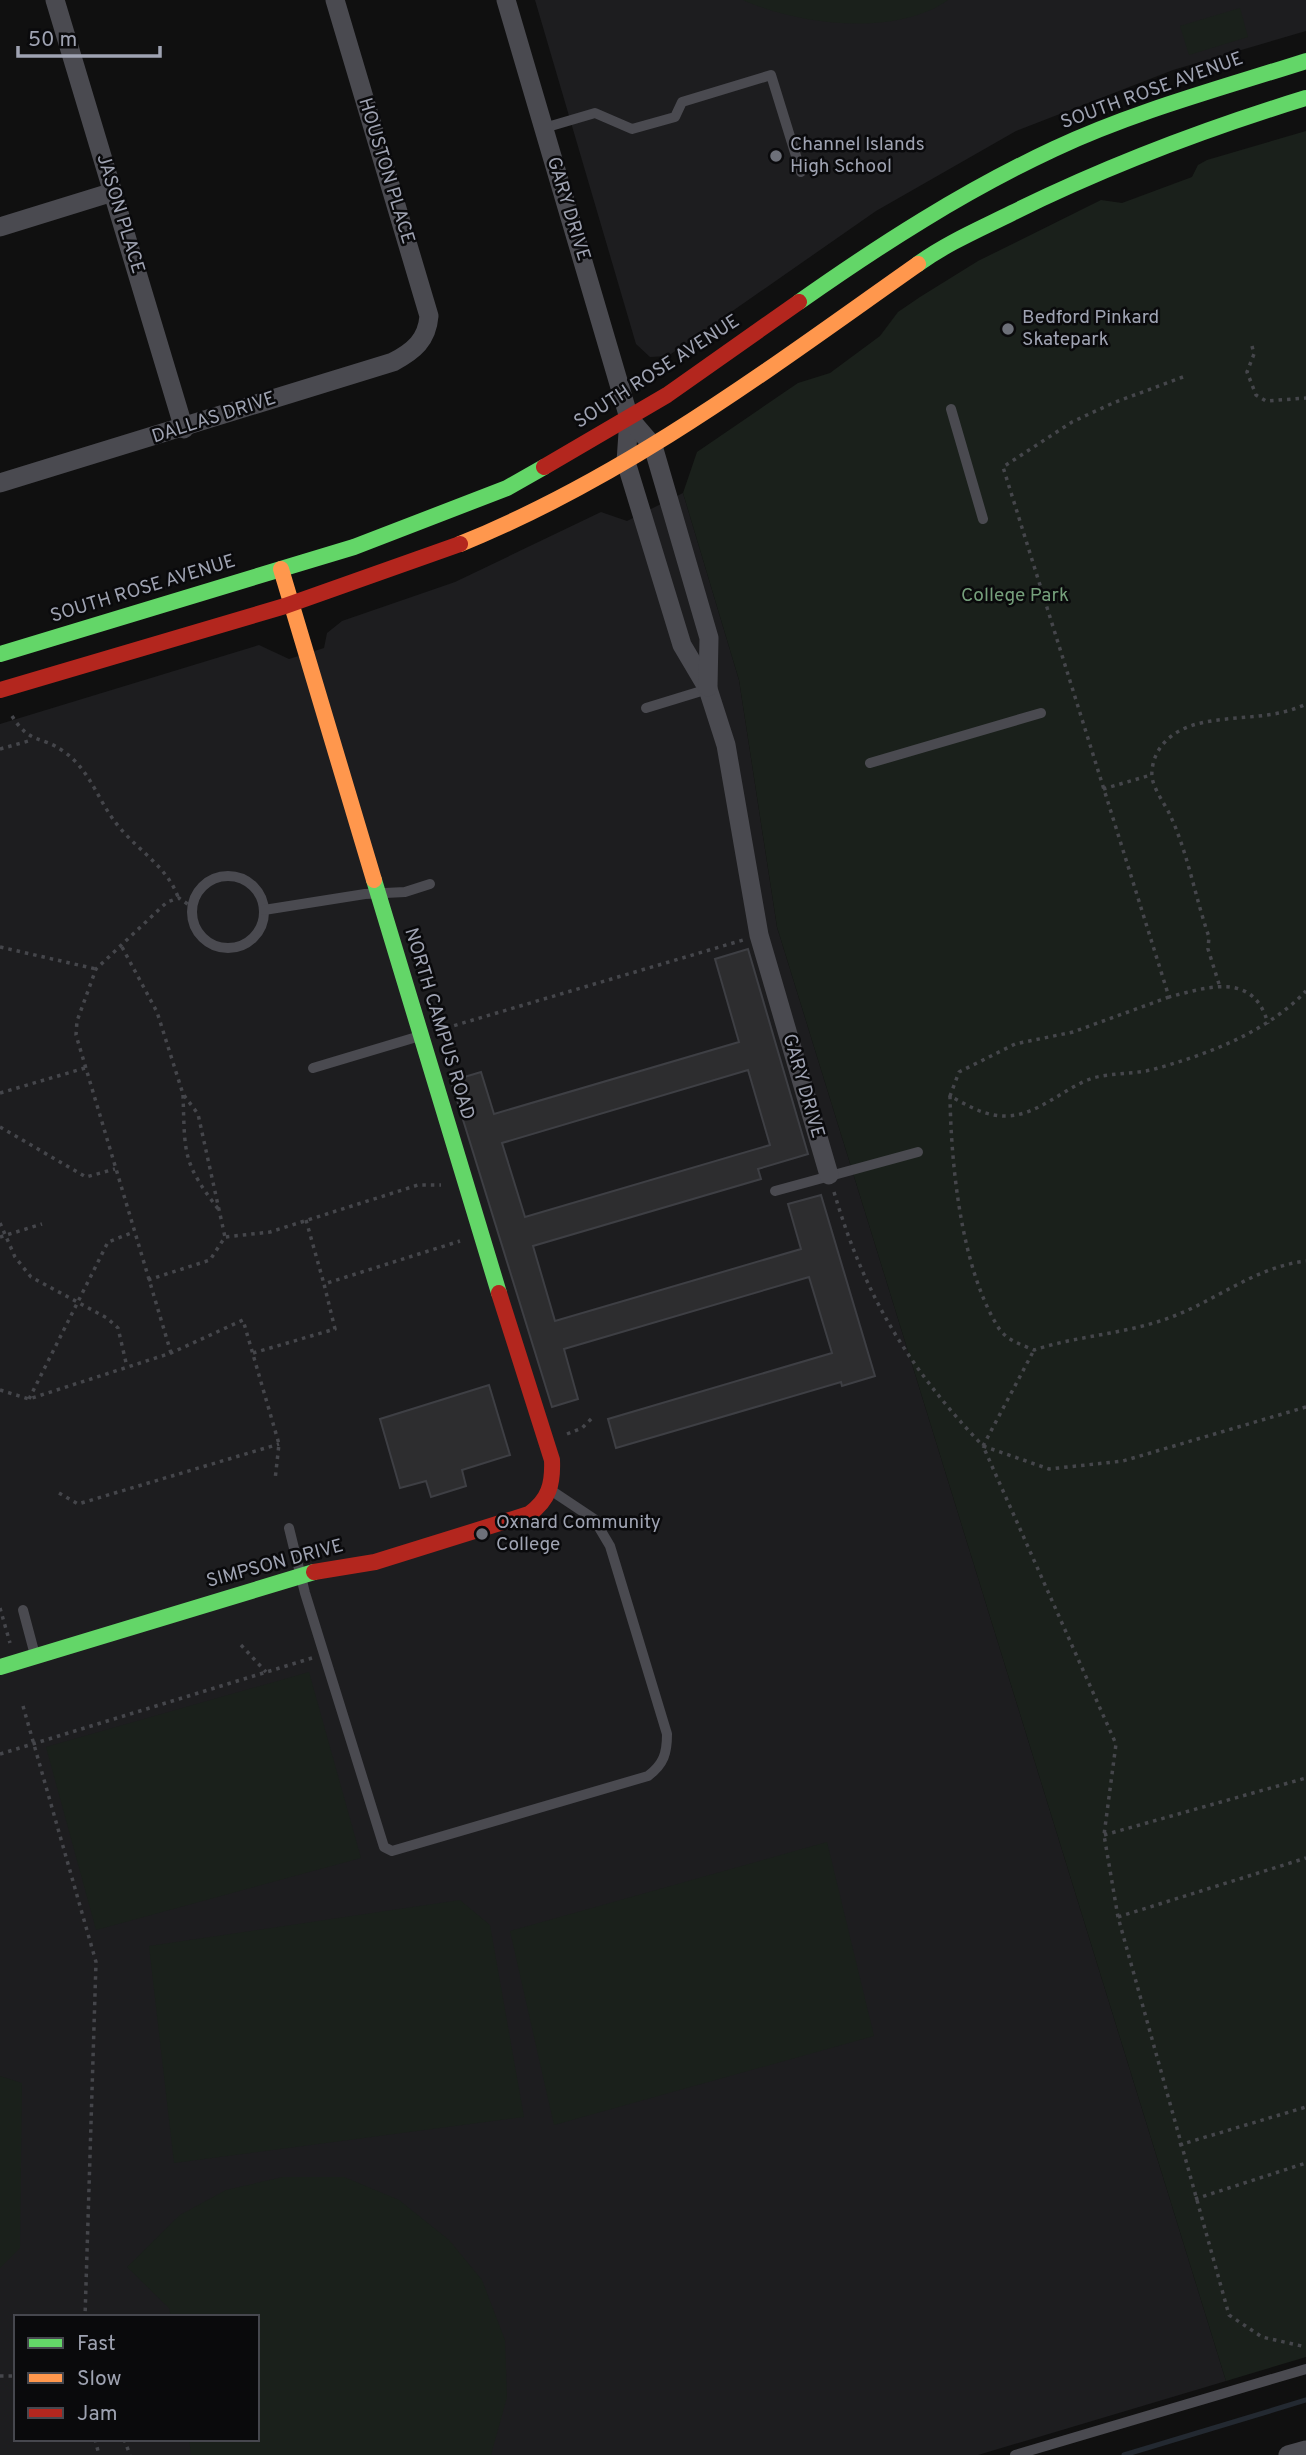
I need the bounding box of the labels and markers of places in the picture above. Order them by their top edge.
place label: Channel Islands High School [790,133,925,179]
marker: Channel Islands High School [768,148,784,164]
place label: Bedford Pinkard Skatepark [1022,306,1159,352]
marker: Bedford Pinkard Skatepark [1000,321,1016,337]
place label: Oxnard Community College [496,1511,661,1557]
marker: Oxnard Community College [474,1526,490,1542]

